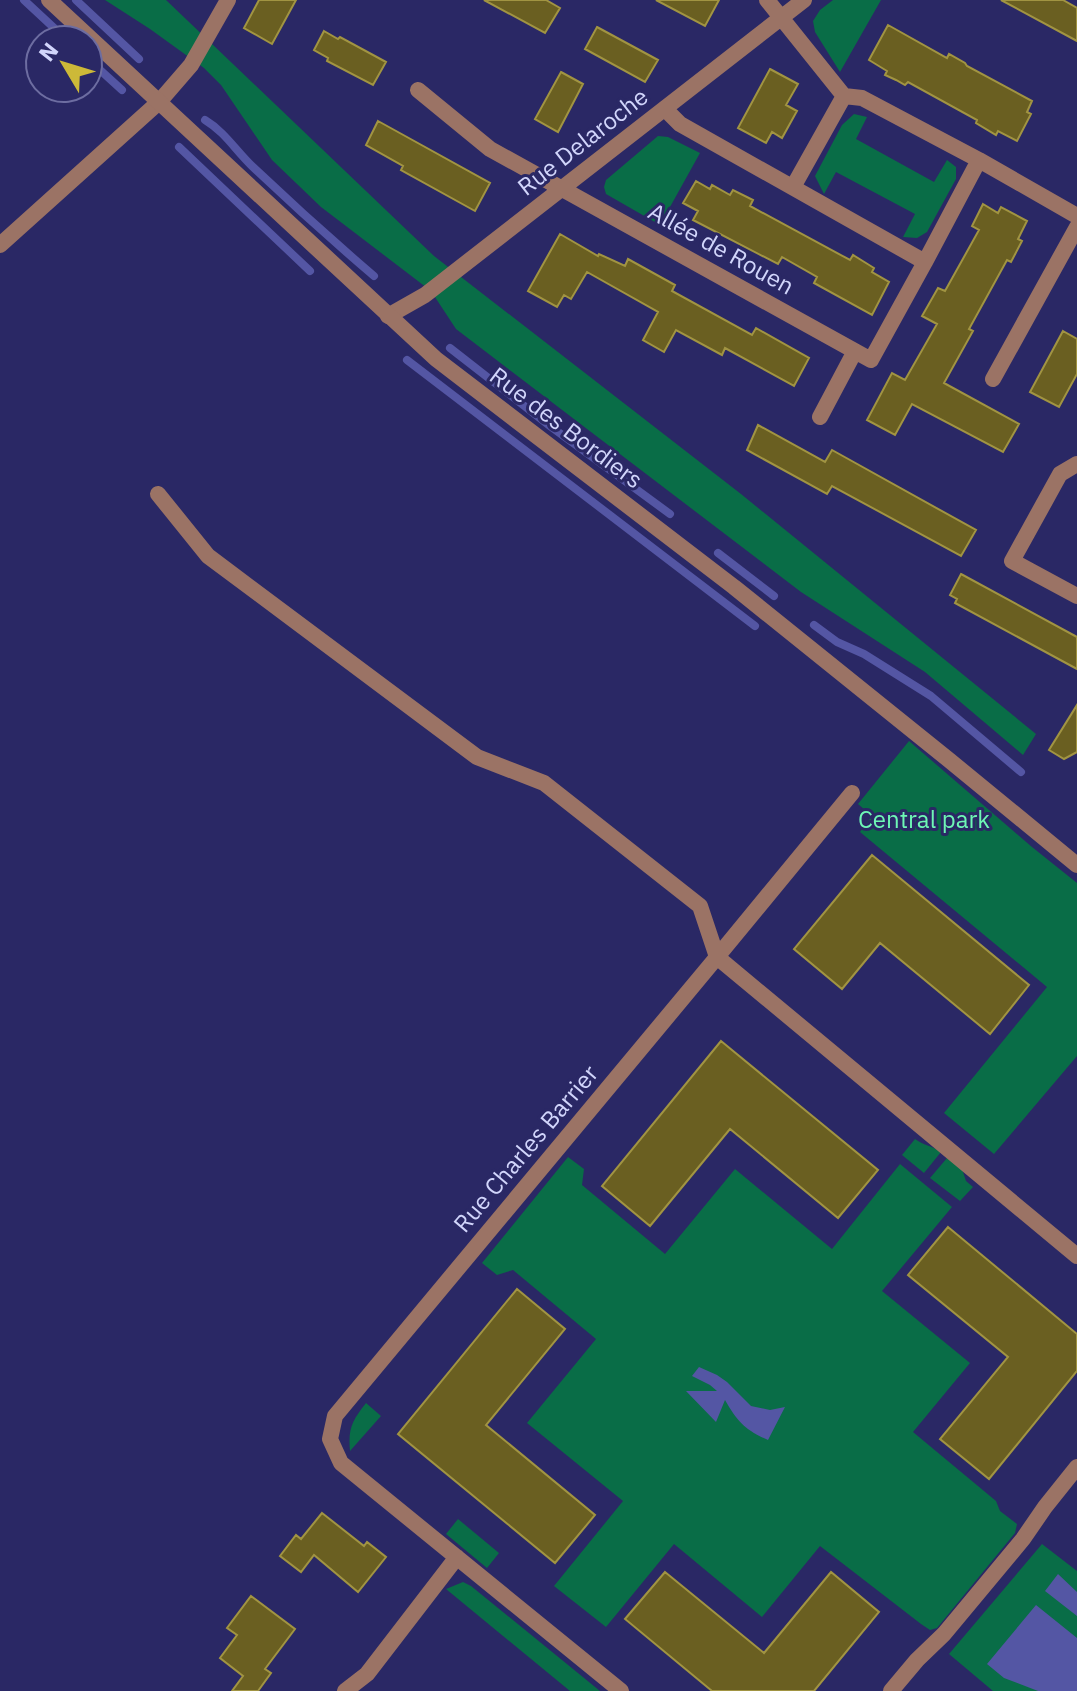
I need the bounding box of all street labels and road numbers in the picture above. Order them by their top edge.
street label: Rue Delaroche [510,80,654,202]
street label: Allée de Rouen [643,195,800,301]
street label: Rue des Bordiers [484,359,650,495]
street label: Rue Charles Barrier [446,1058,605,1239]

